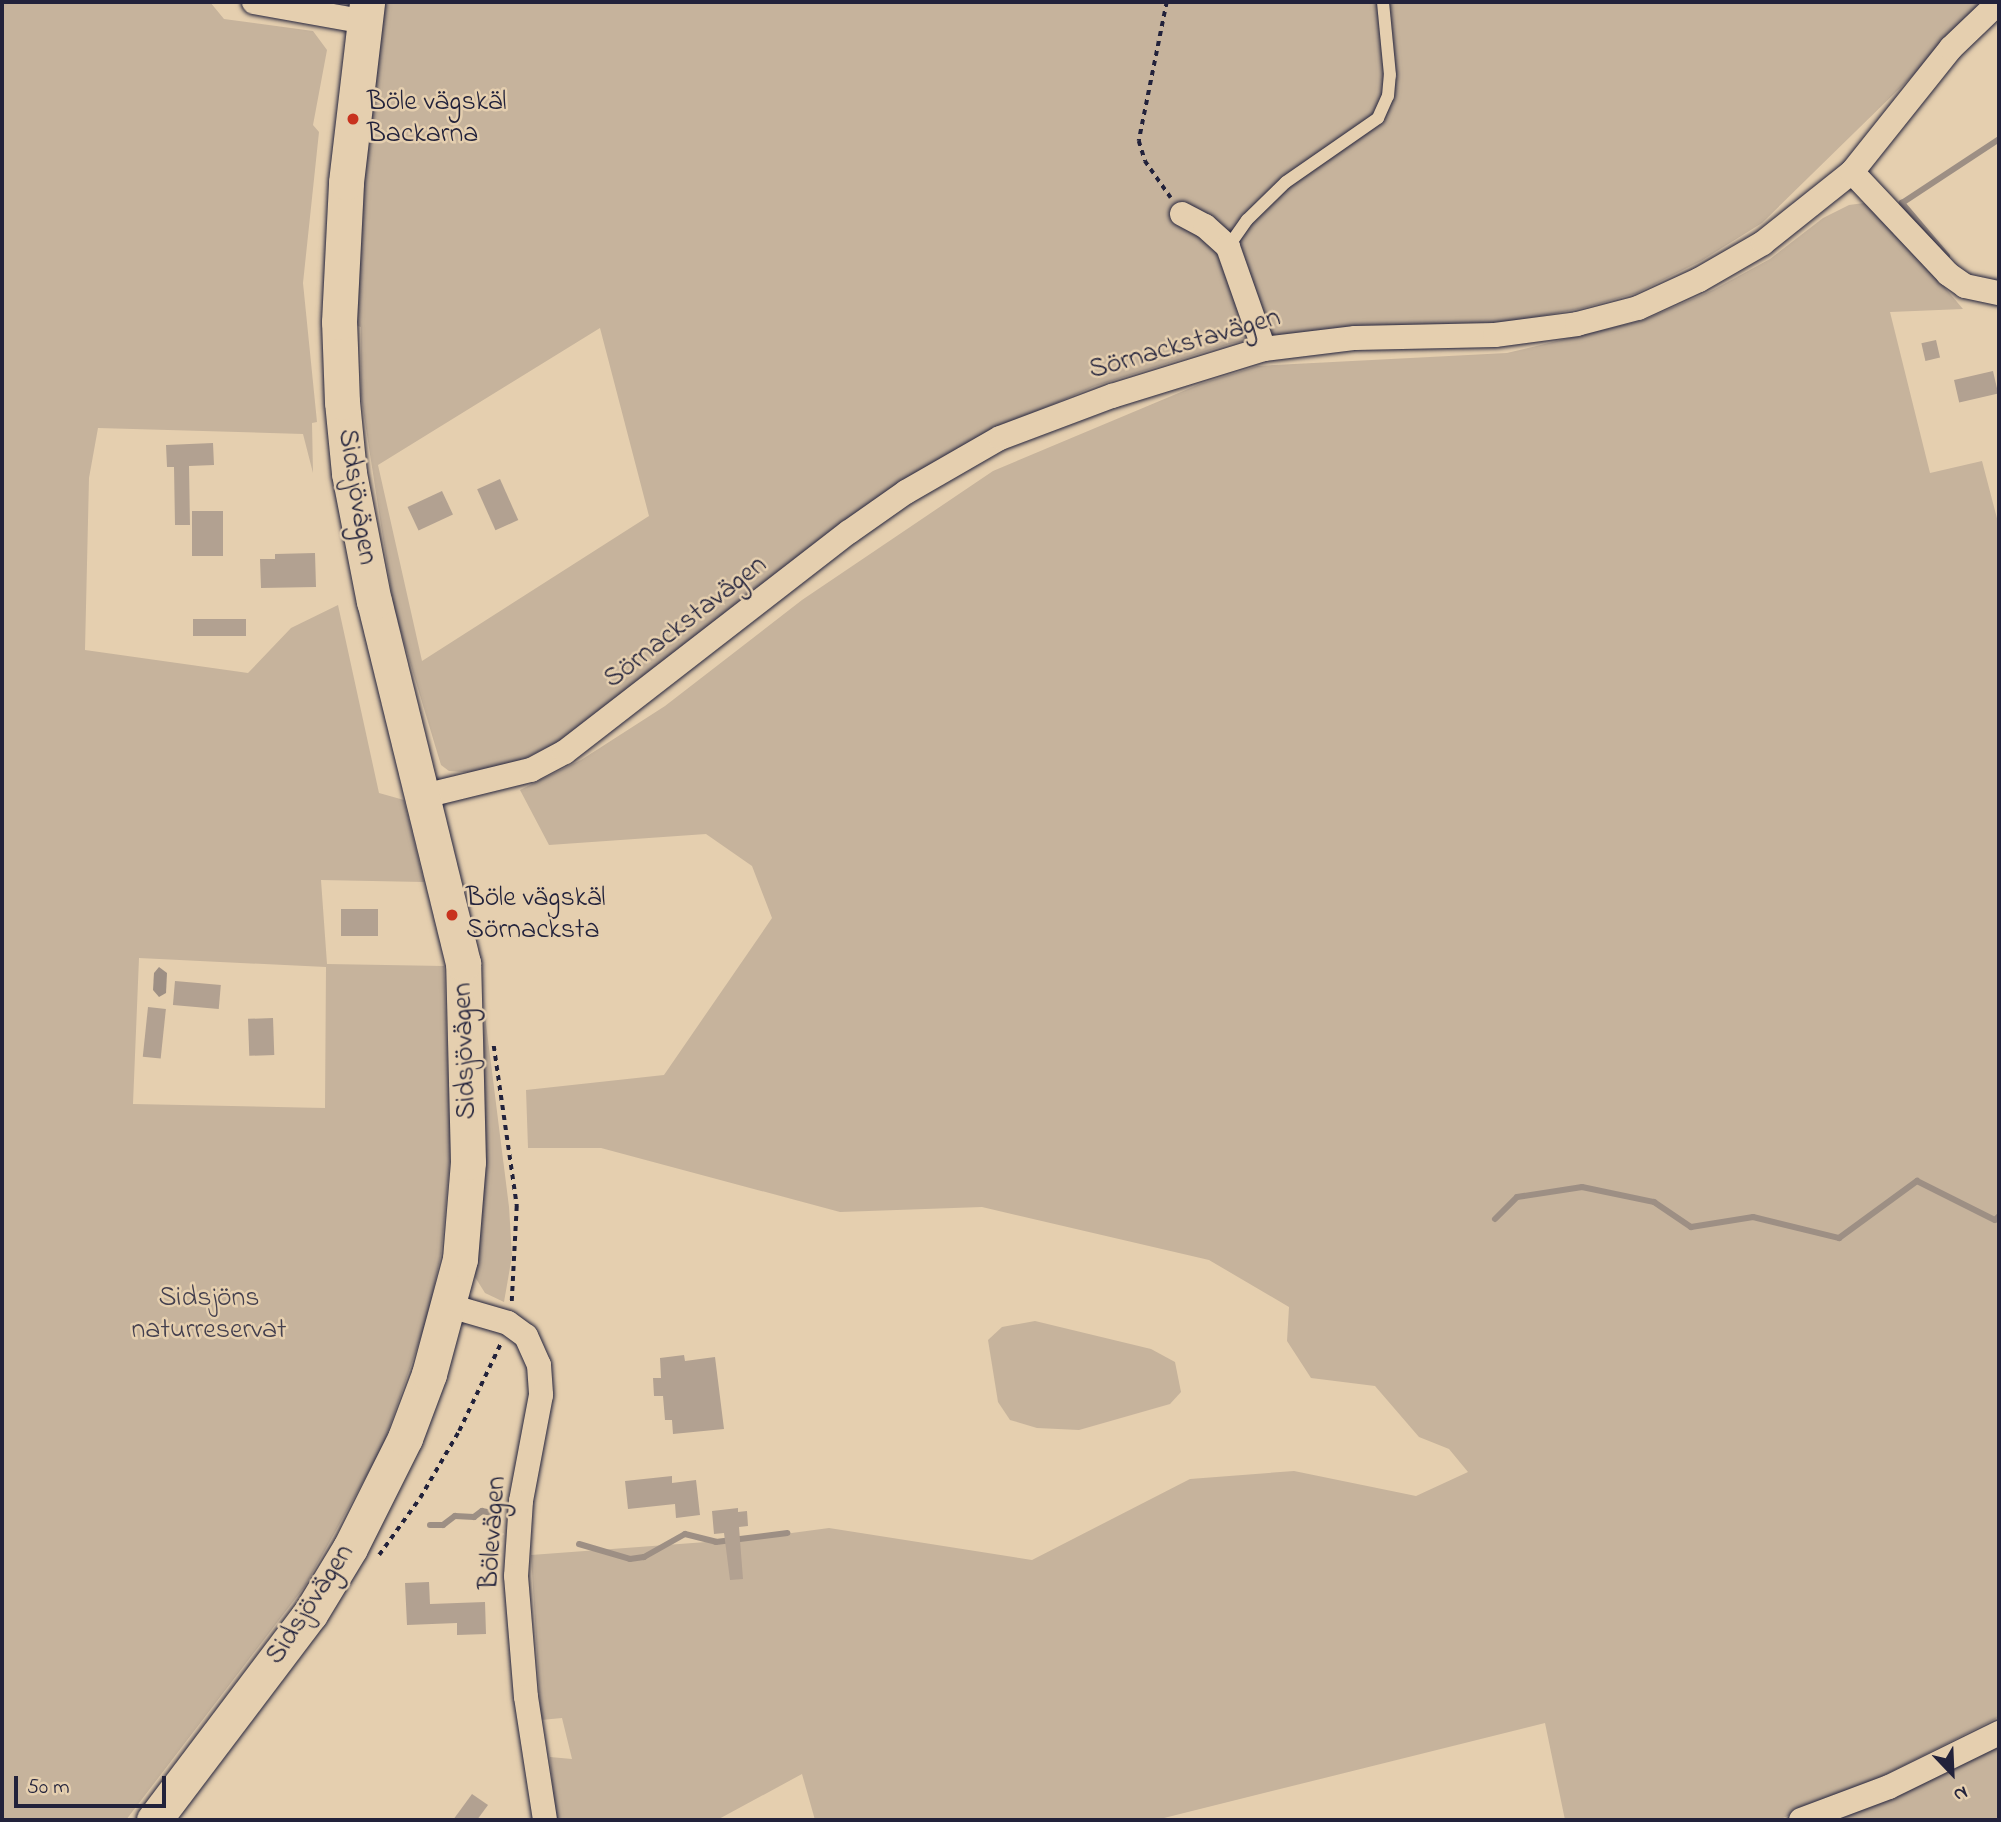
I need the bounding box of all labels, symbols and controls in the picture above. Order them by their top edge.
place label: Böle vägskäl Backarna [367,86,507,152]
marker: Böle vägskäl Backarna [345,111,361,127]
street label: Sörnackstavägen [1085,302,1285,388]
street label: Sidsjövägen [329,427,383,567]
street label: Sörnackstavägen [598,549,774,697]
place label: Böle vägskäl Sörnacksta [466,882,606,948]
marker: Böle vägskäl Sörnacksta [444,907,460,923]
street label: Sidsjövägen [447,982,485,1120]
park label: Sidsjöns naturreservat [132,1282,286,1348]
street label: Bölevägen [473,1475,515,1591]
street label: Sidsjövägen [260,1538,362,1672]
north arrow [1917,1738,1987,1808]
scale bar [18,1762,170,1806]
text: 50 m [27,1773,70,1803]
text: N [1949,1778,1972,1808]

